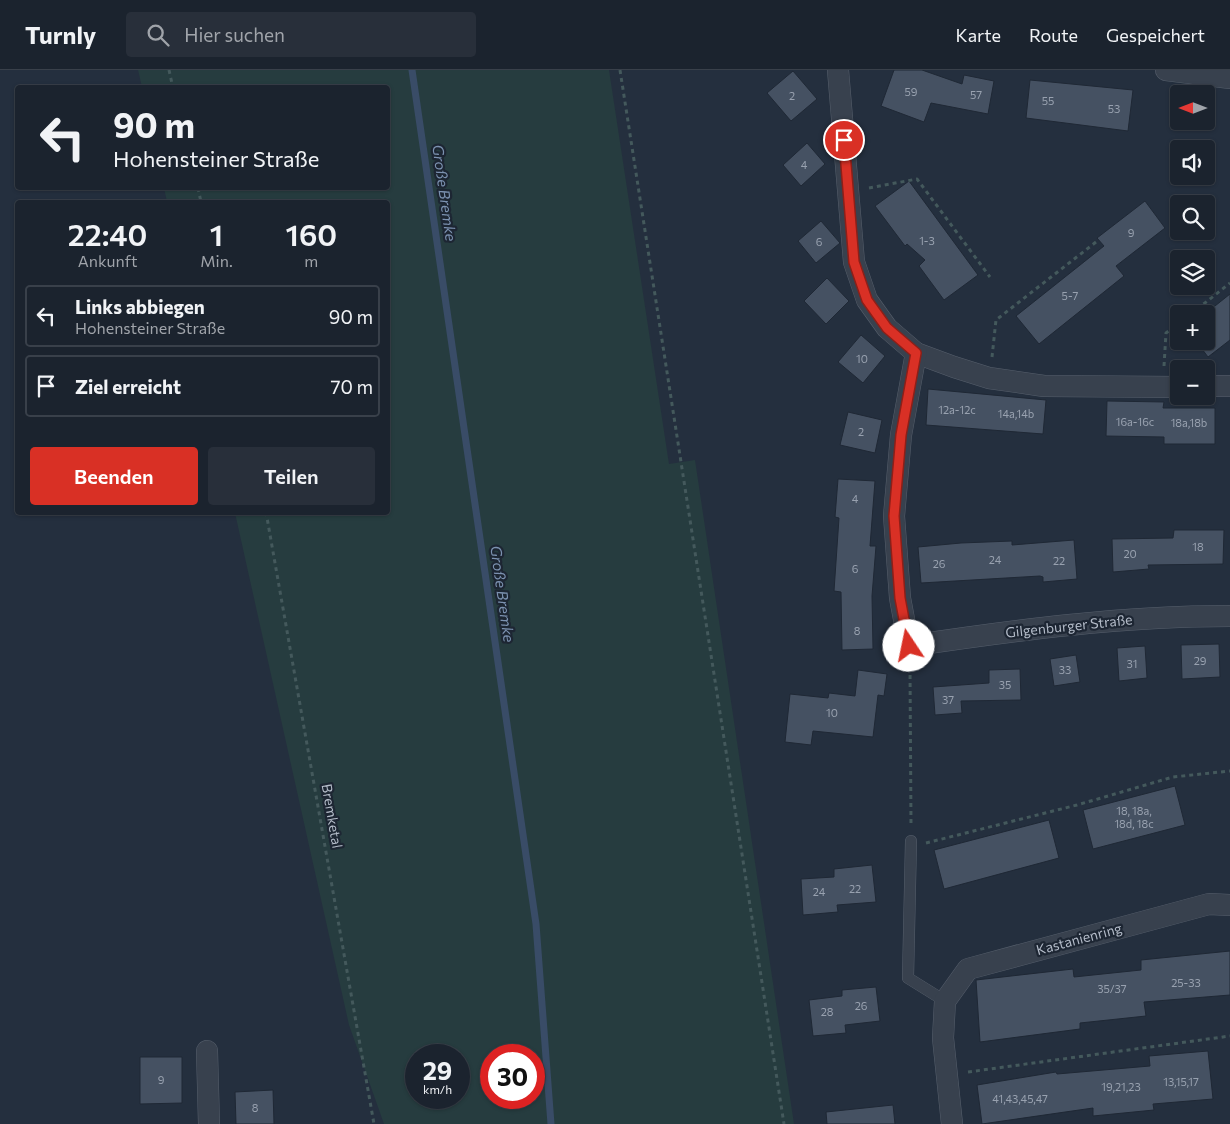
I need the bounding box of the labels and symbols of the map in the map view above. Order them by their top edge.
house number: 59 [905,85,918,98]
north arrow [1170,85,1215,130]
house number: 57 [970,88,982,101]
house number: 2 [789,89,795,102]
house number: 55 [1042,94,1054,107]
house number: 53 [1108,102,1120,115]
pin [823,119,865,161]
water label: Große Bremke [429,143,461,242]
house number: 4 [801,158,808,171]
house number: 9 [1128,226,1135,239]
house number: 1-3 [919,234,935,247]
house number: 6 [816,235,823,248]
house number: 5-7 [1062,289,1079,302]
house number: 10 [856,352,868,365]
house number: 12a-12c [938,403,976,416]
house number: 14a,14b [998,407,1034,420]
house number: 16a-16c [1116,415,1154,428]
house number: 18a,18b [1171,416,1207,429]
house number: 2 [858,425,864,438]
house number: 4 [852,492,859,505]
house number: 18 [1192,540,1204,553]
water label: Große Bremke [487,544,519,643]
house number: 20 [1123,547,1137,560]
house number: 24 [989,553,1002,566]
house number: 22 [1053,554,1065,567]
house number: 26 [933,557,946,570]
house number: 6 [852,562,859,575]
street label: Gilgenburger Straße [1005,610,1133,641]
position arrow [882,619,934,671]
house number: 8 [854,624,861,637]
house number: 29 [1194,654,1207,667]
house number: 31 [1127,657,1137,670]
house number: 33 [1059,663,1071,676]
house number: 35 [999,678,1011,691]
house number: 37 [942,693,954,706]
house number: 10 [826,706,838,719]
street label: Bremketal [318,782,347,849]
house number: 18, 18a, 18d, 18c [1114,804,1154,830]
house number: 22 [849,882,861,895]
house number: 24 [813,885,826,898]
street label: Kastanienring [1034,919,1124,958]
house number: 25-33 [1171,976,1201,989]
house number: 35/37 [1097,982,1127,995]
house number: 26 [855,999,868,1012]
house number: 28 [821,1005,834,1018]
speed limit sign: 30 [480,1044,545,1109]
house number: 9 [158,1073,165,1086]
house number: 13,15,17 [1163,1075,1199,1088]
house number: 19,21,23 [1101,1080,1141,1093]
house number: 41,43,45,47 [992,1092,1048,1105]
house number: 8 [252,1101,259,1114]

